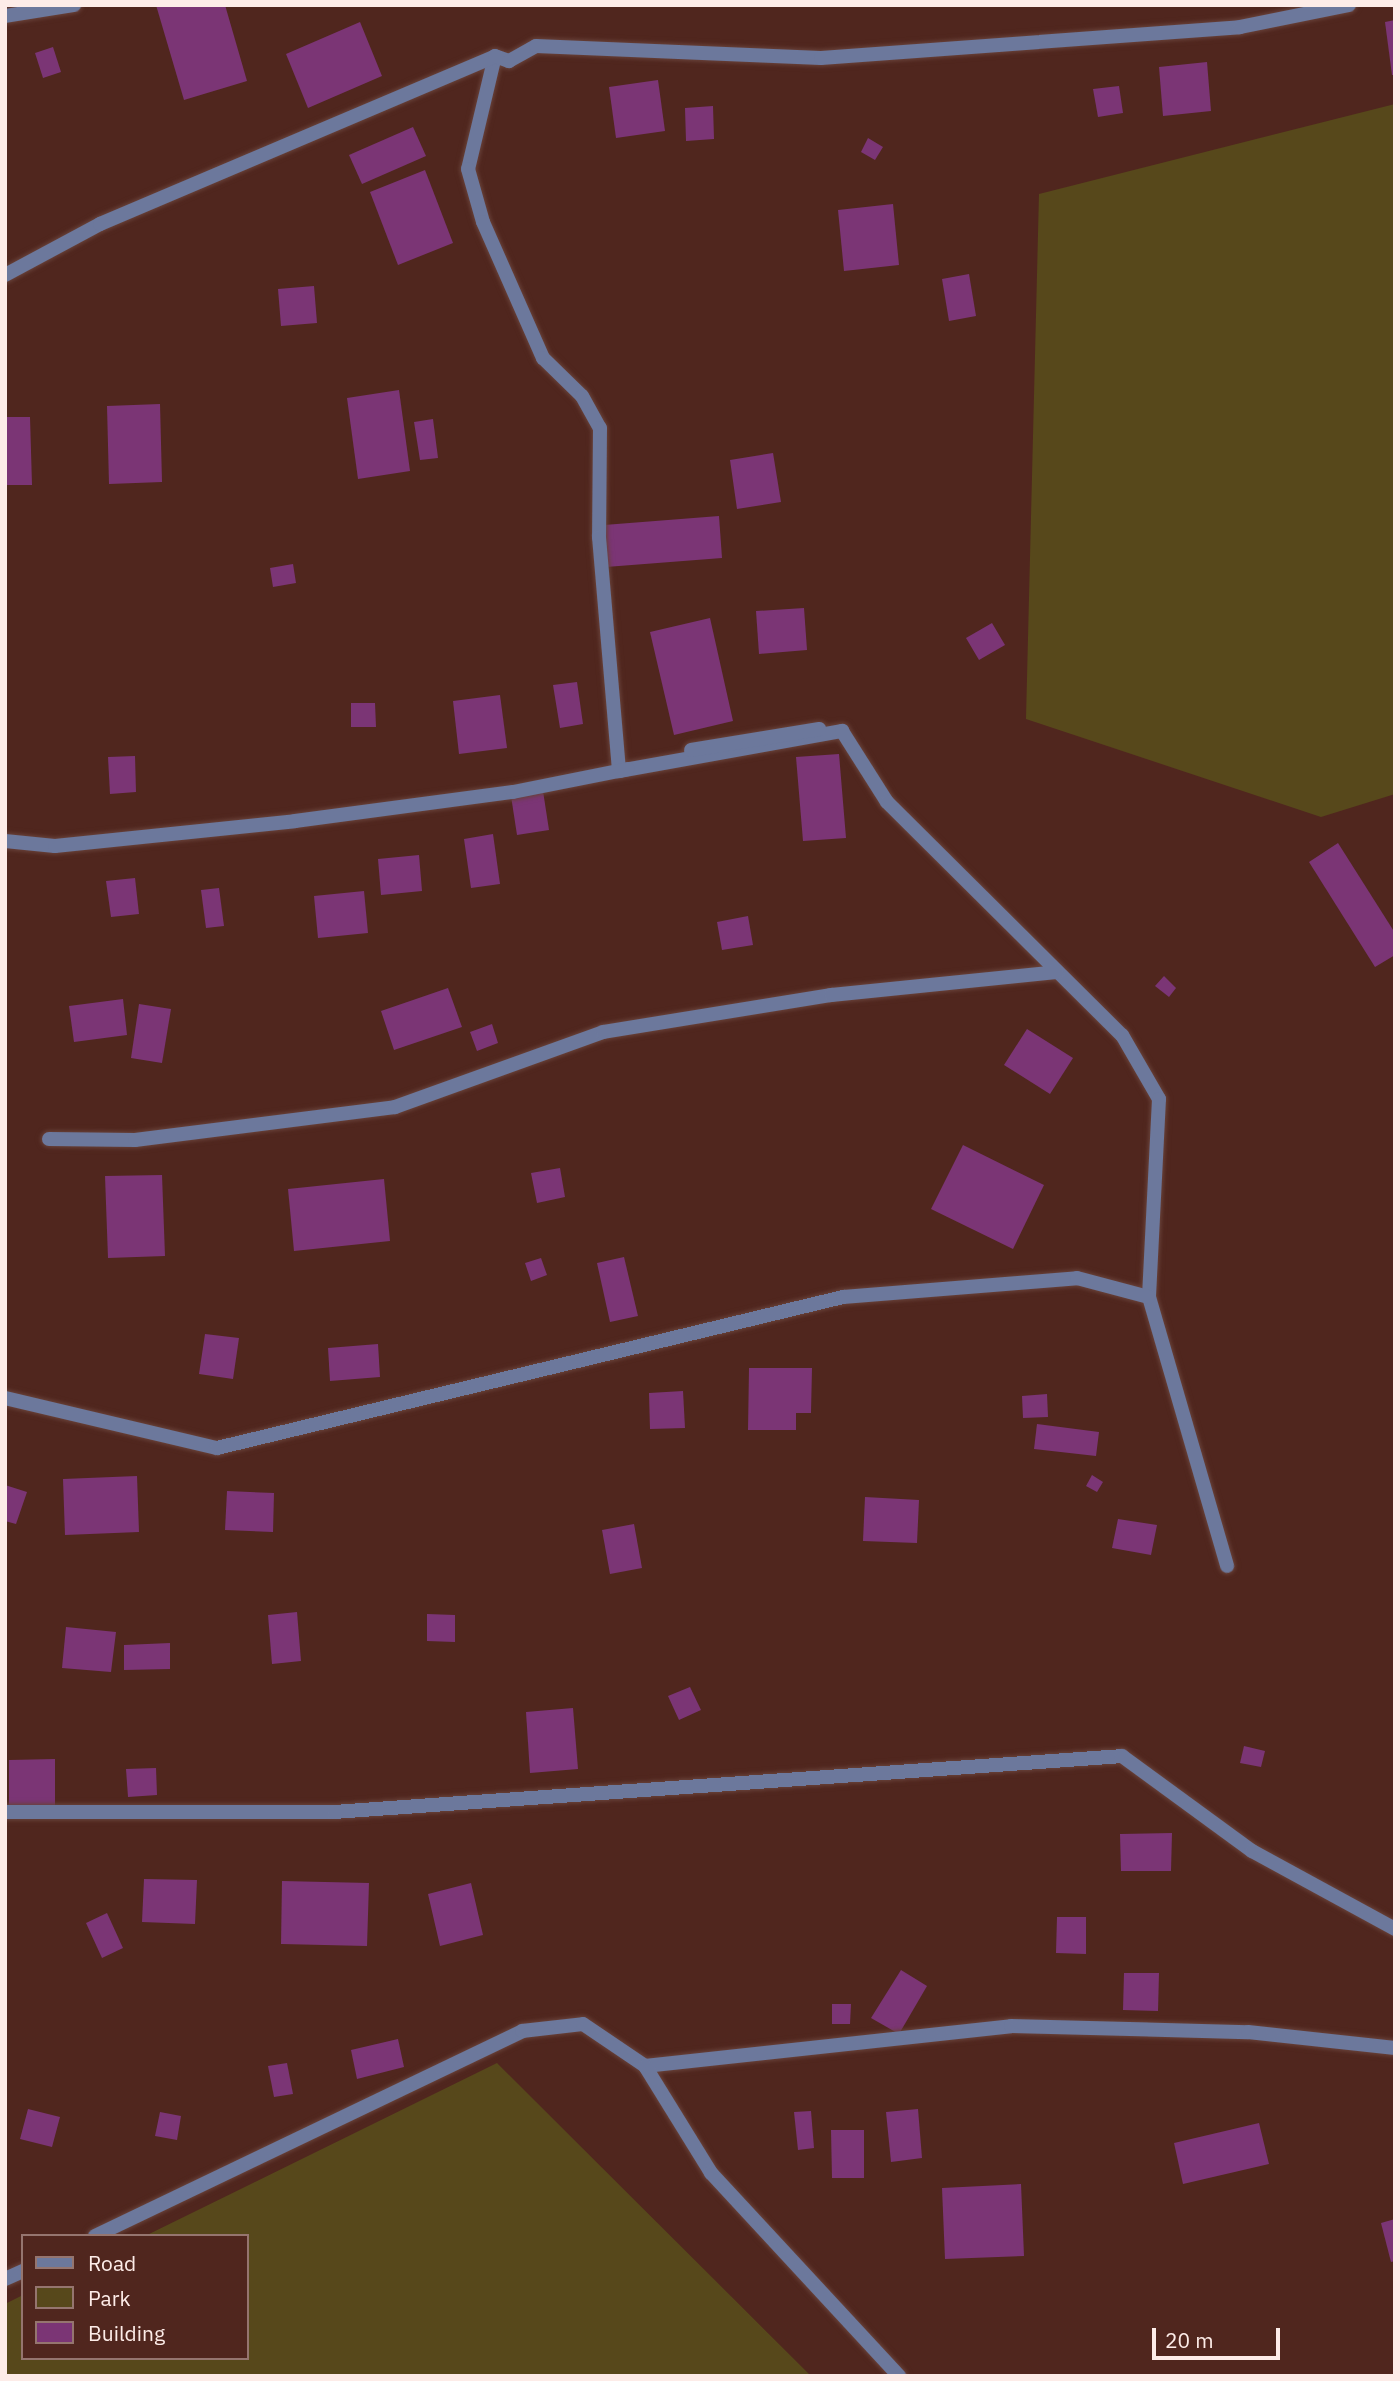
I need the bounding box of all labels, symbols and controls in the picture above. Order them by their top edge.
legend [21,2234,248,2360]
text: Road [88,2249,136,2277]
text: Park [88,2284,131,2312]
scale bar [1155,2314,1283,2358]
text: Building [88,2319,165,2347]
text: 20 m [1165,2326,1214,2354]

